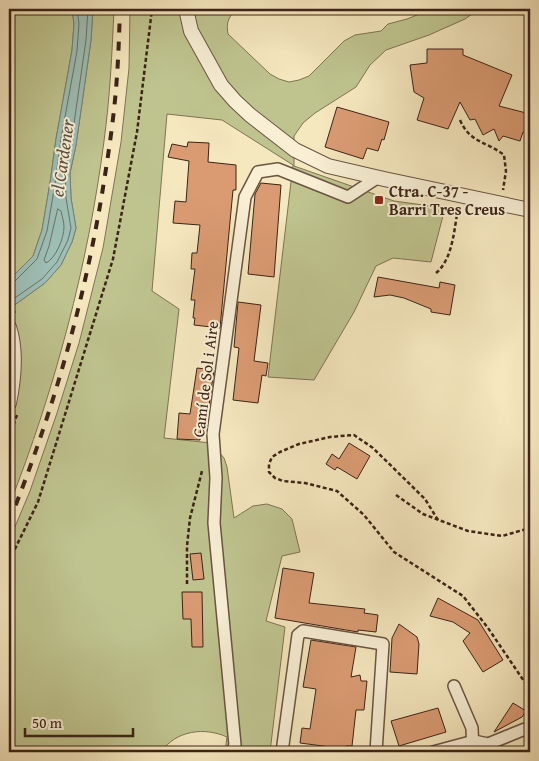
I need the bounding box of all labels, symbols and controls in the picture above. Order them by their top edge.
water label: el Cardener [43,116,81,198]
place label: Ctra. C-37 - Barri Tres Creus [389,179,505,221]
marker: Ctra. C-37 - Barri Tres Creus [373,194,385,206]
street label: Camí de Sol i Aire [186,319,224,439]
scale bar [25,706,132,738]
text: 50 m [32,712,63,733]

